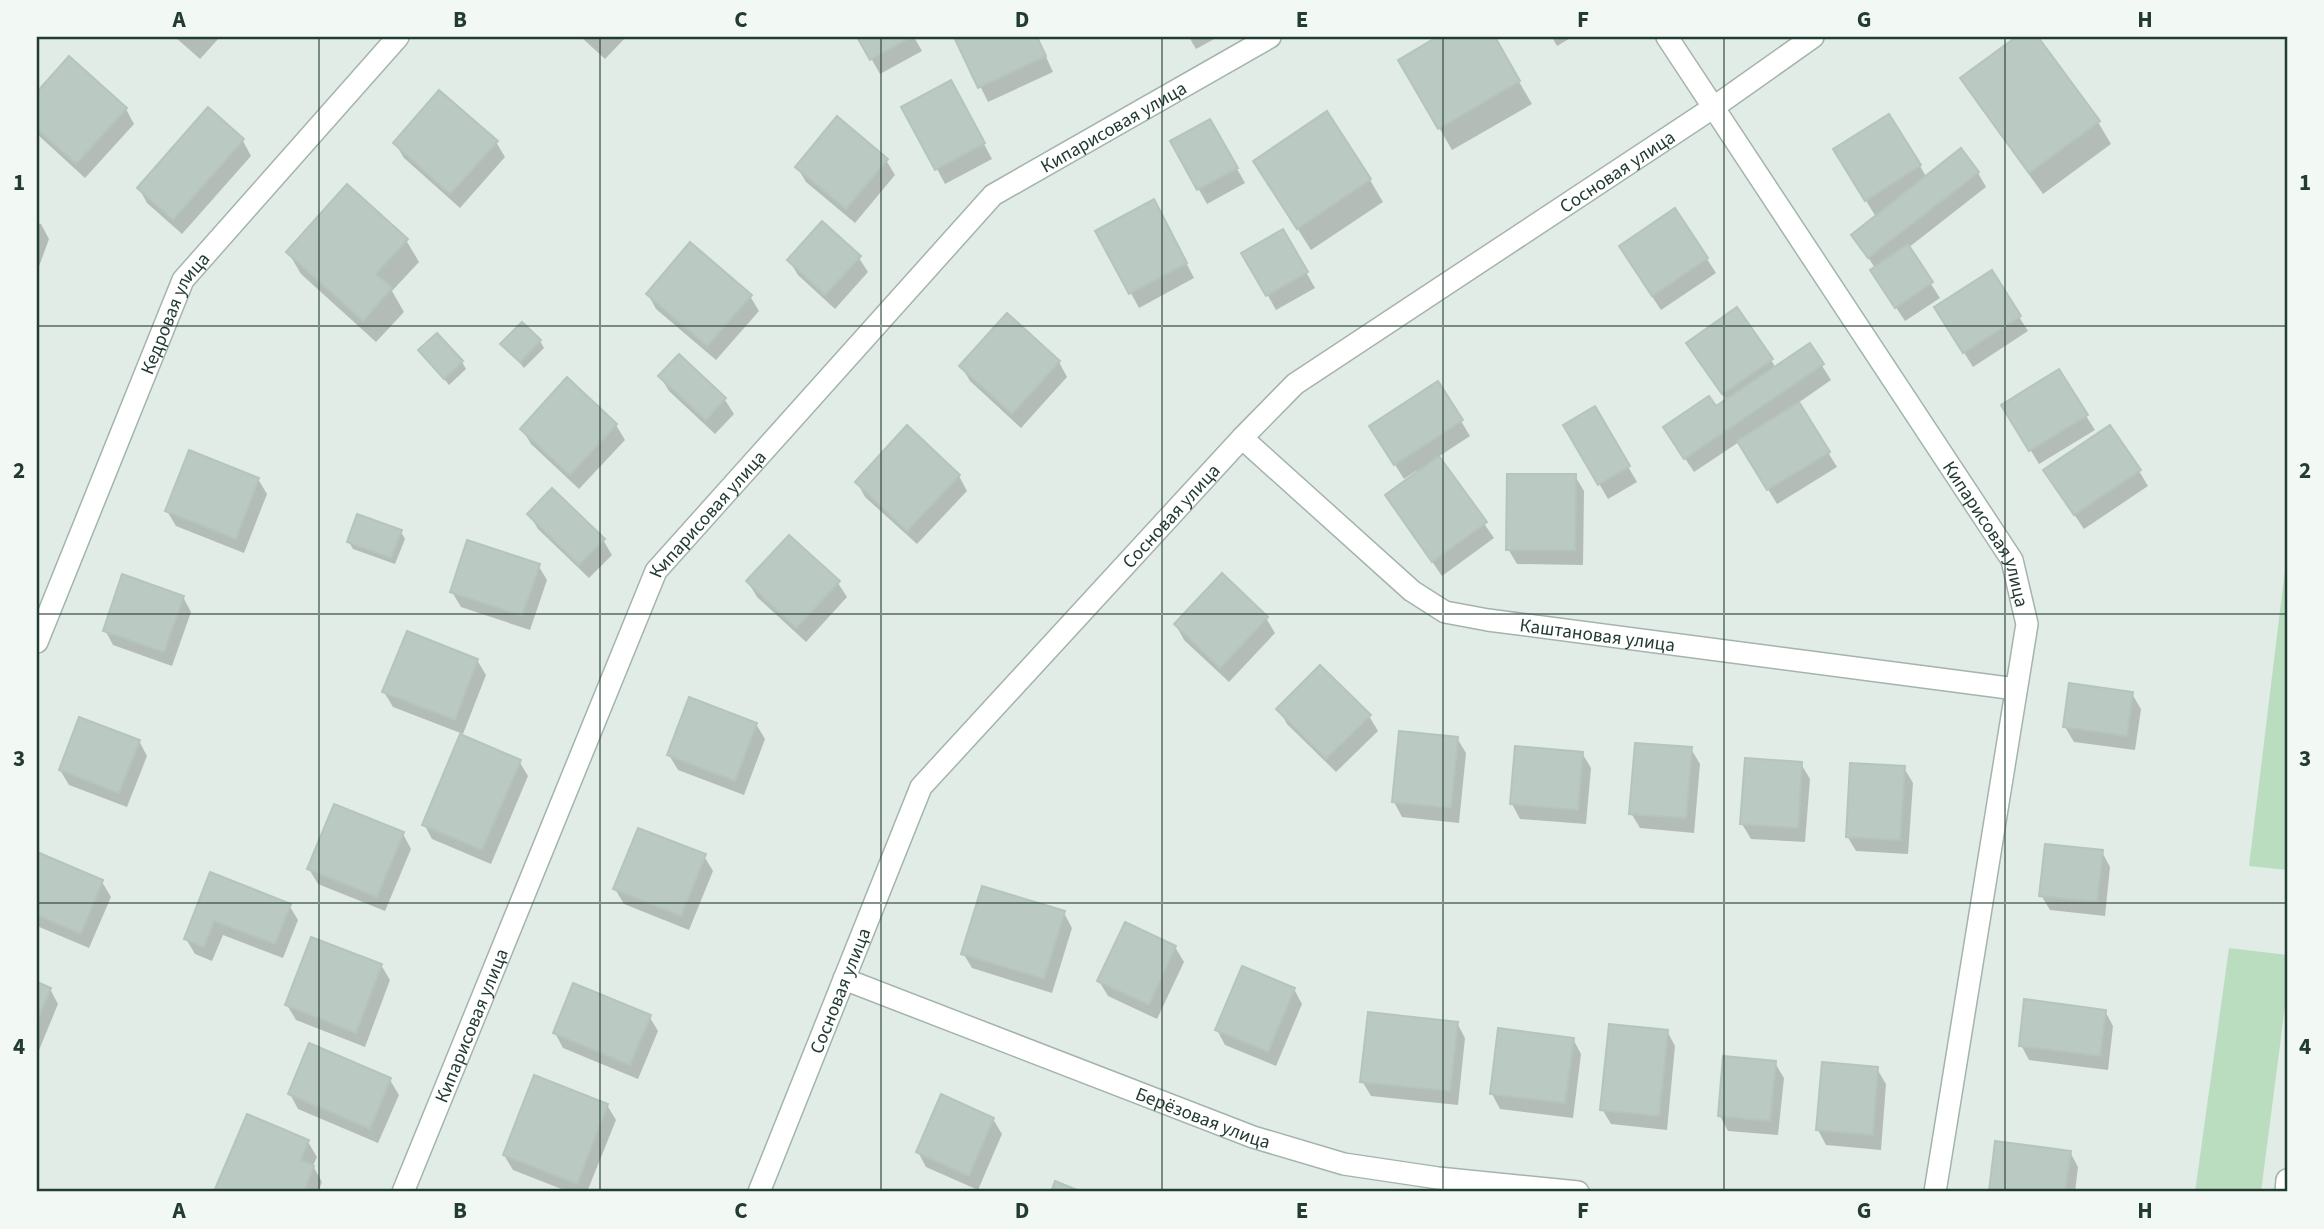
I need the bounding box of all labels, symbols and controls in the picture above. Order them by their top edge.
text: A [171,3,186,36]
text: B [453,3,467,36]
text: C [734,3,748,36]
text: D [1015,3,1029,36]
text: E [1296,3,1308,36]
text: F [1577,3,1589,36]
text: G [1857,3,1871,36]
text: H [2137,3,2153,36]
street label: Кипарисовая улица [1036,75,1192,180]
street label: Сосновая улица [1555,124,1681,220]
text: 1 [13,166,25,199]
text: 1 [2299,166,2311,199]
street label: Кедровая улица [134,247,217,379]
street label: Кипарисовая улица [643,445,773,582]
text: 2 [13,454,25,487]
text: 2 [2299,454,2311,487]
street label: Кипарисовая улица [1935,456,2035,610]
street label: Сосновая улица [1117,458,1227,575]
street label: Каштановая улица [1518,612,1677,659]
text: 3 [13,742,25,775]
text: 3 [2299,742,2311,775]
street label: Сосновая улица [804,924,878,1058]
street label: Кипарисовая улица [429,945,516,1107]
text: 4 [13,1030,25,1063]
text: 4 [2299,1030,2311,1063]
street label: Берёзовая улица [1131,1081,1273,1156]
text: A [171,1194,186,1227]
text: B [453,1194,467,1227]
text: C [734,1194,748,1227]
text: D [1015,1194,1029,1227]
text: E [1296,1194,1308,1227]
text: F [1577,1194,1589,1227]
text: G [1857,1194,1871,1227]
text: H [2137,1194,2153,1227]

